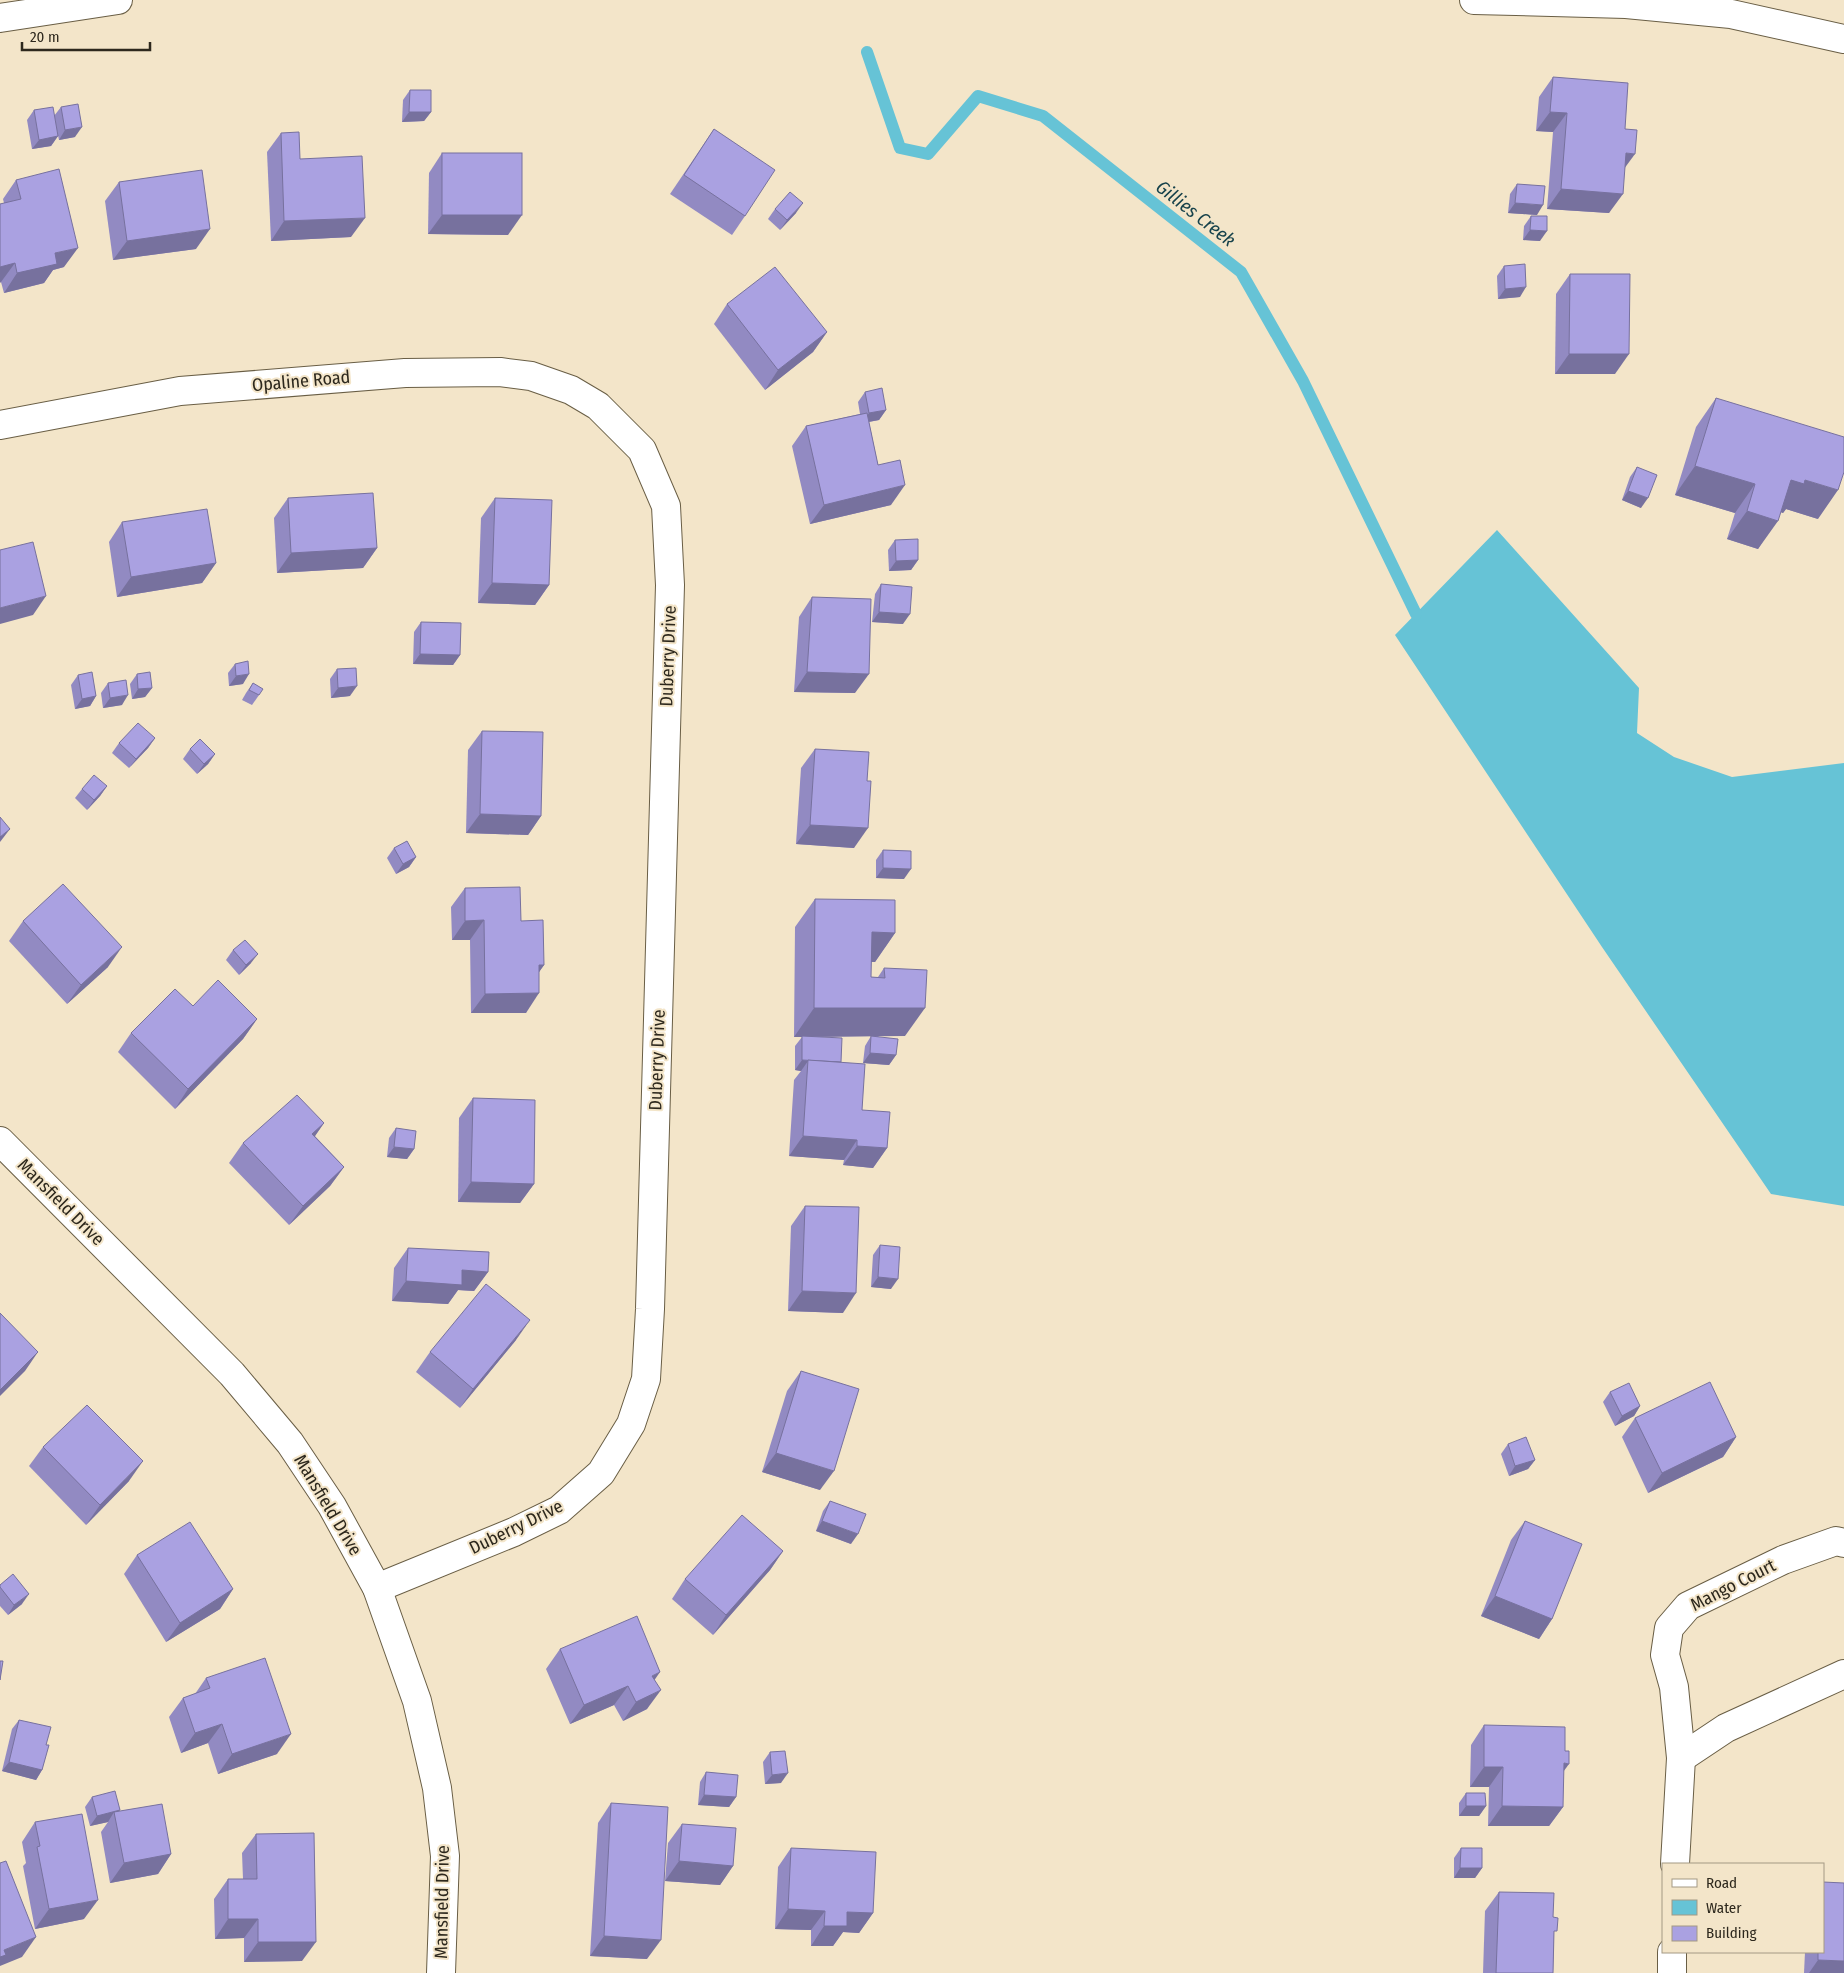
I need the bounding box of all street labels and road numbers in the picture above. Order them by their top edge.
street label: Opaline Road [251,366,351,396]
street label: Duberry Drive [655,605,681,707]
street label: Duberry Drive [644,1009,670,1111]
street label: Mansfield Drive [13,1154,109,1250]
street label: Mansfield Drive [289,1451,367,1560]
street label: Duberry Drive [466,1495,566,1559]
street label: Mango Court [1687,1554,1779,1616]
street label: Mansfield Drive [430,1845,454,1959]

